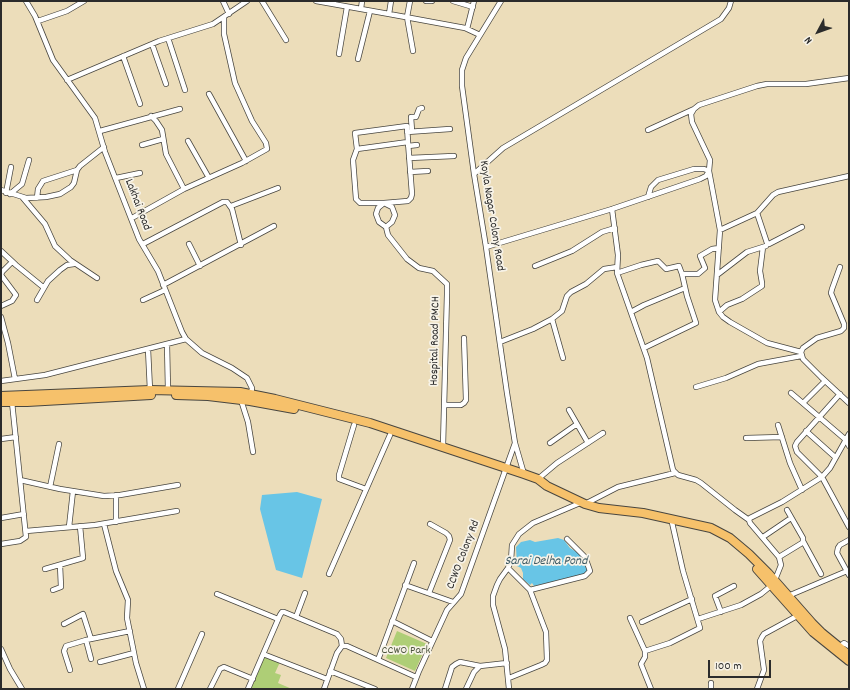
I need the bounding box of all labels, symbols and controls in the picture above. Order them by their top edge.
north arrow [798,12,838,52]
text: N [801,33,817,47]
street label: Koyla Nagar Colony Road [475,160,507,272]
street label: Lakhai Road [121,177,153,233]
street label: Hospital Road PMCH [428,296,444,386]
street label: CCWO Colony Rd [444,519,484,591]
water label: Sarai Delha Pond [505,554,587,570]
park label: CCWO Park [382,644,430,658]
scale bar [710,652,773,678]
text: 100 m [715,658,742,675]

